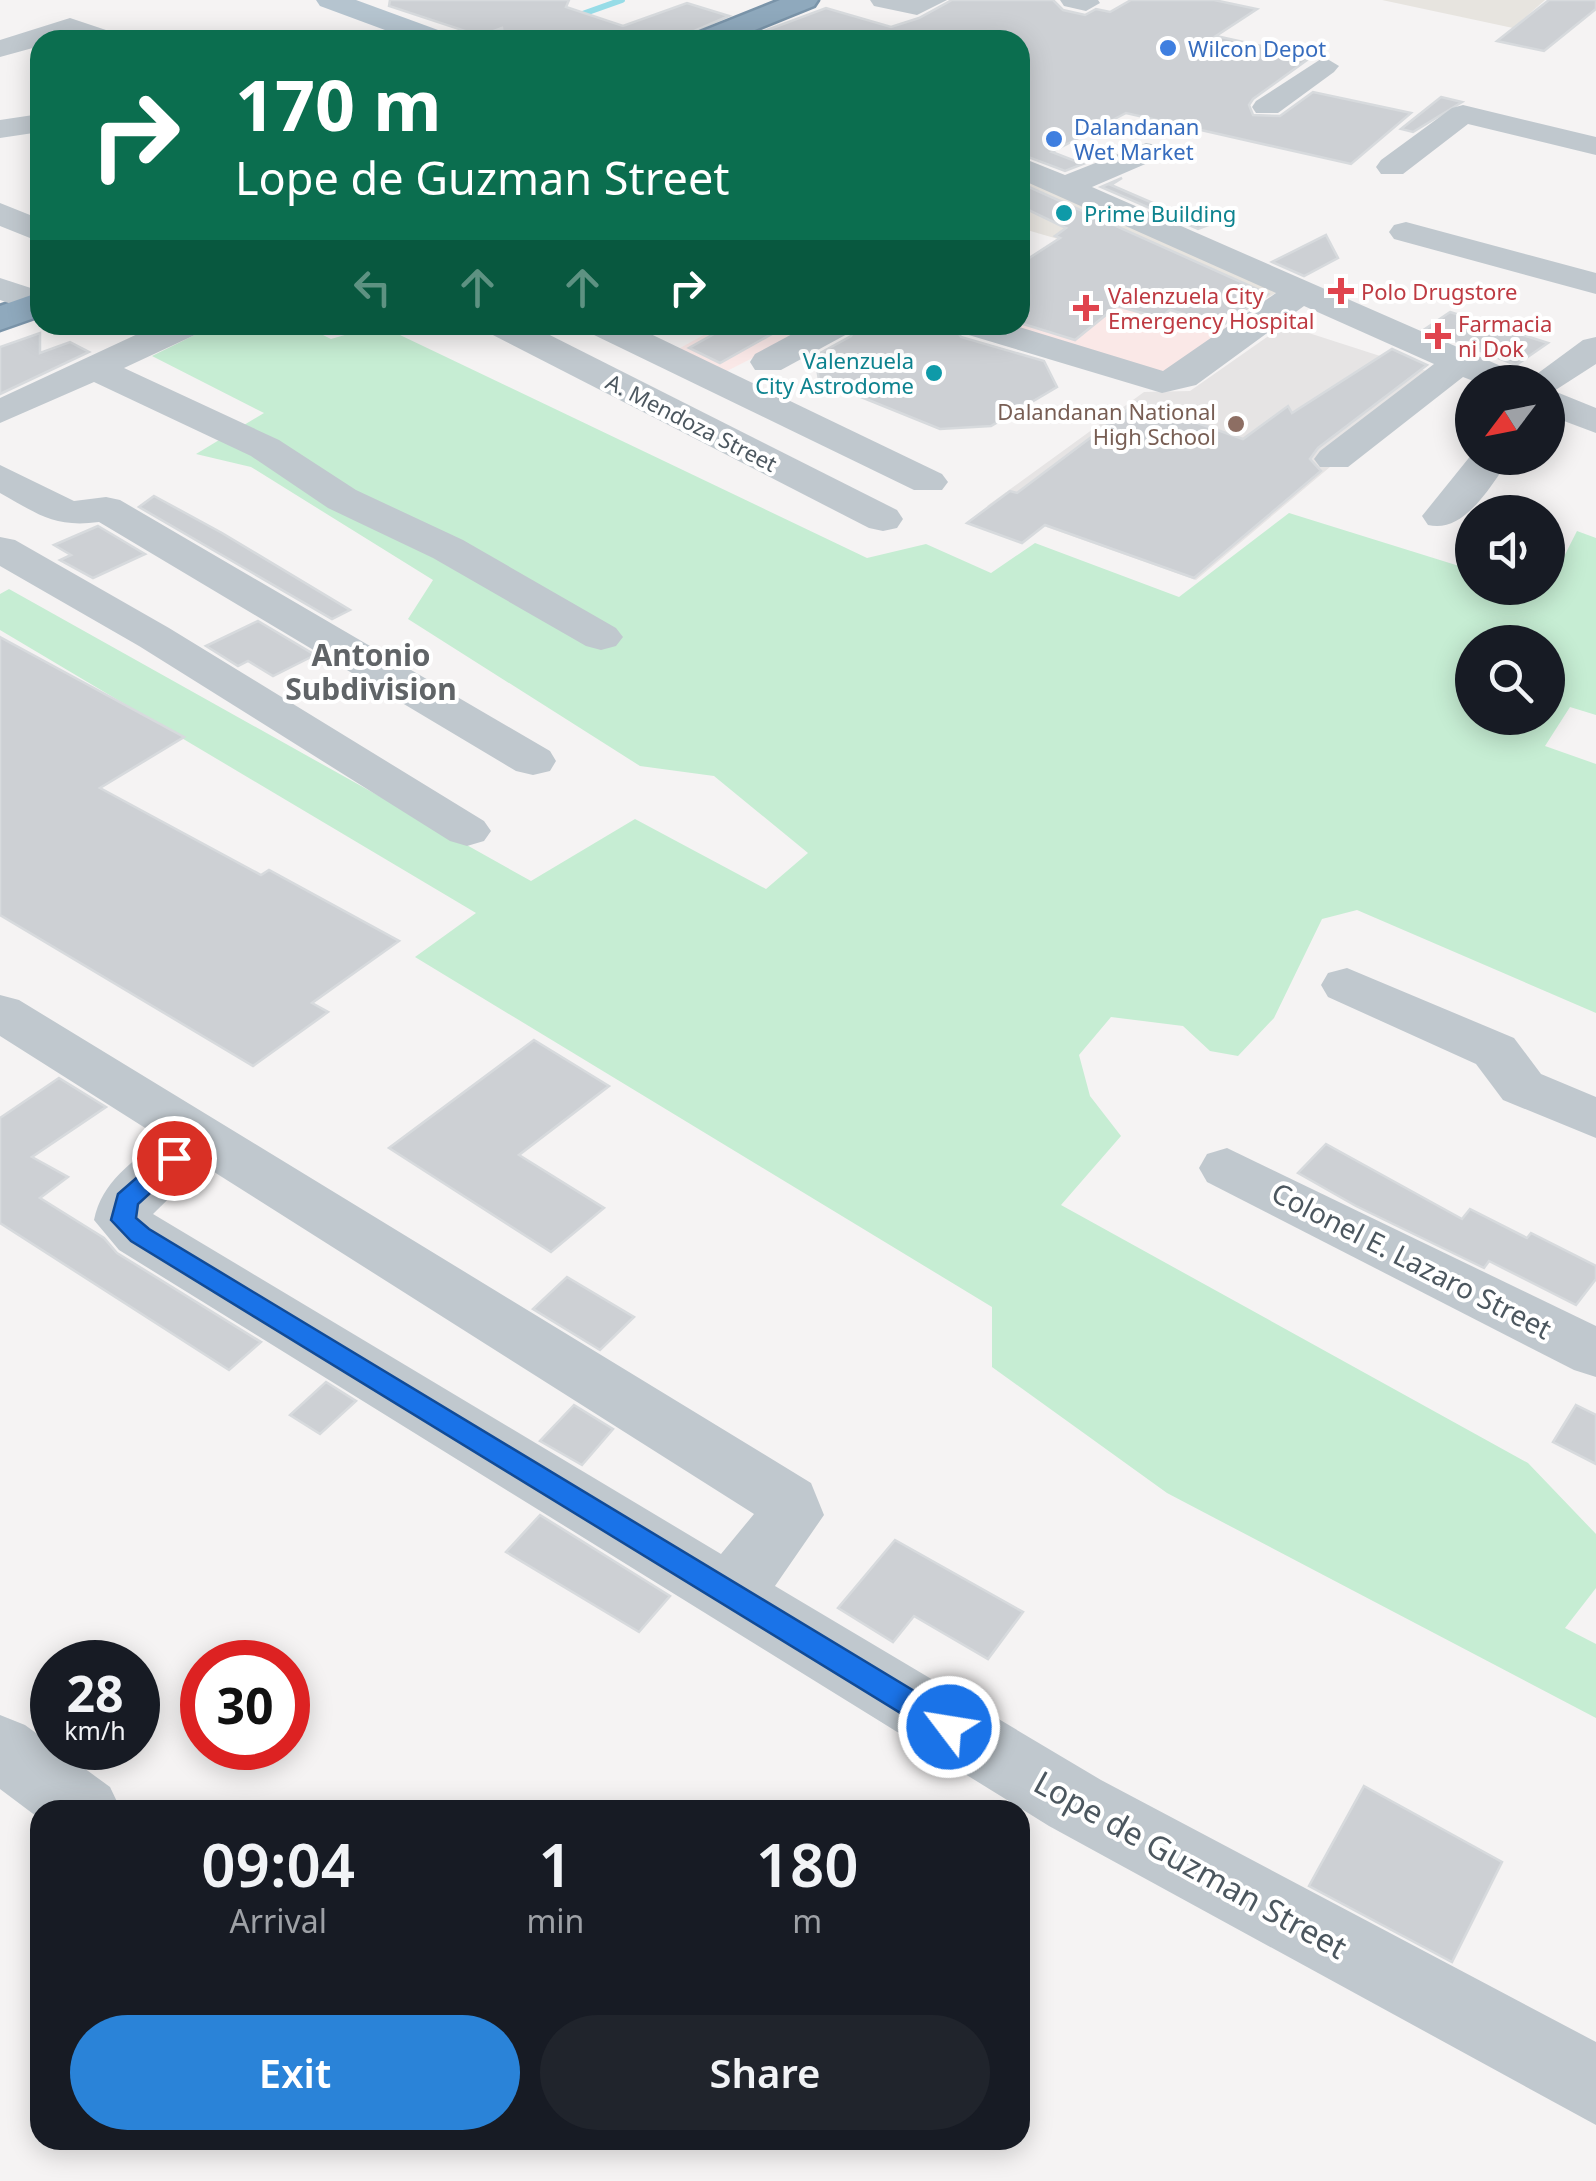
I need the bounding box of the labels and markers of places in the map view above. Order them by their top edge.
place label: Wilcon Depot [1188,33,1326,63]
marker: Wilcon Depot [1157,37,1179,59]
place label: Dalandanan Wet Market [1074,111,1199,166]
marker: Dalandanan Wet Market [1043,128,1065,150]
place label: Prime Building [1084,198,1236,228]
marker: Prime Building [1053,202,1075,224]
place label: Polo Drugstore [1361,276,1517,306]
place label: Valenzuela City Emergency Hospital [1108,280,1314,335]
marker: Polo Drugstore [1330,280,1352,302]
marker: Valenzuela City Emergency Hospital [1073,295,1099,321]
place label: Farmacia ni Dok [1458,308,1552,363]
marker: Farmacia ni Dok [1427,325,1449,347]
place label: Valenzuela City Astrodome [755,345,914,400]
marker: Valenzuela City Astrodome [923,362,945,384]
place label: Dalandanan National High School [997,396,1216,451]
marker: Dalandanan National High School [1225,413,1247,435]
pin [132,1116,217,1201]

